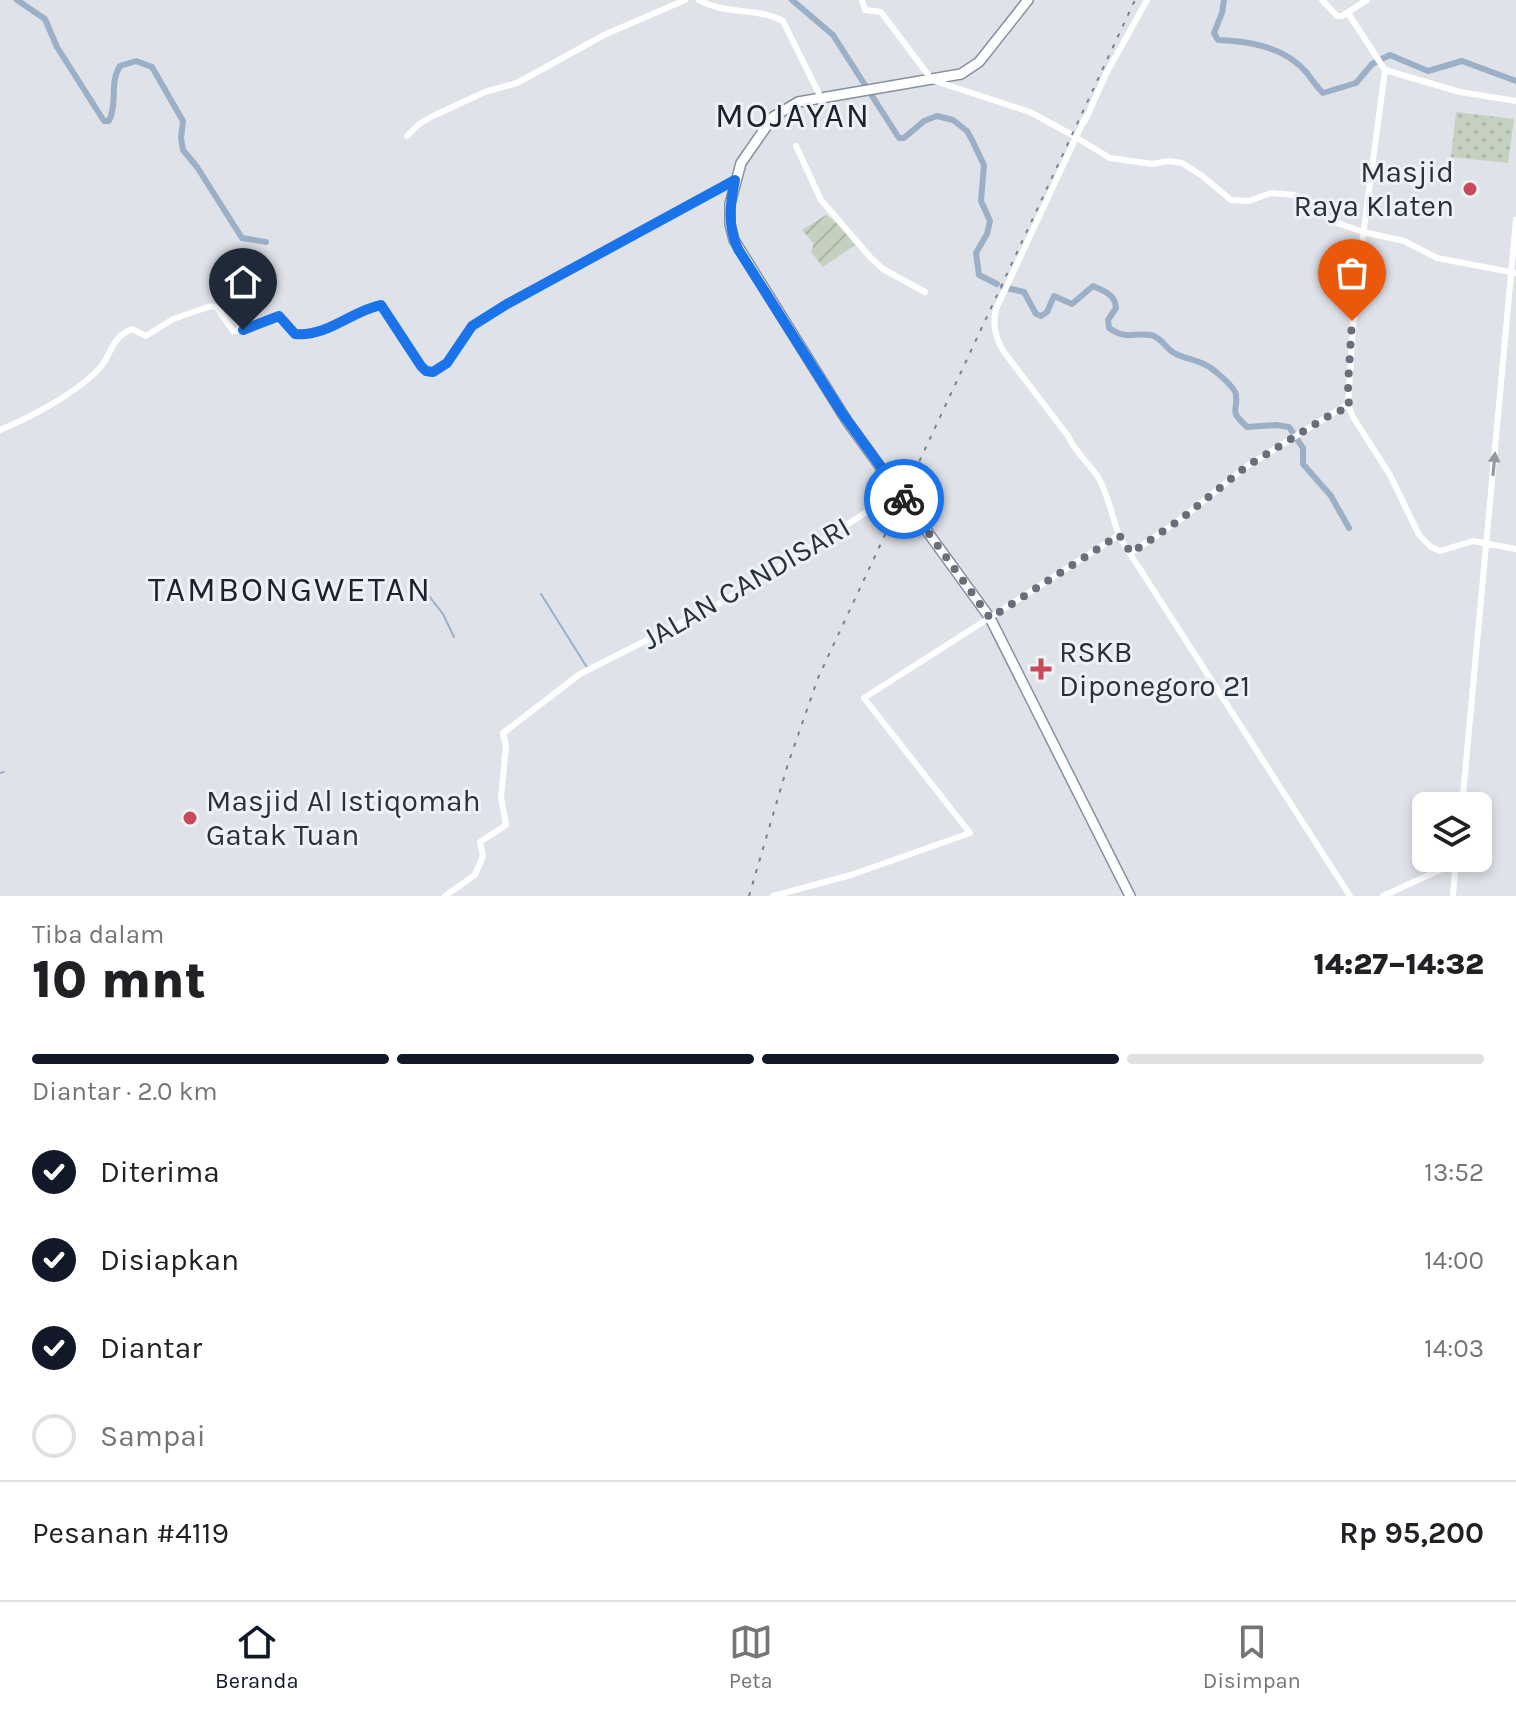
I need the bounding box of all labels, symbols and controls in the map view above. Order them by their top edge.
district label: MOJAYAN [715,96,871,136]
place label: Masjid Raya Klaten [1294,154,1454,224]
marker: Masjid Raya Klaten [1461,180,1479,198]
pin [1318,239,1386,321]
pin [209,248,277,330]
icon: bag [1330,251,1374,295]
icon: home [221,260,265,304]
one-way arrow [1488,451,1501,476]
courier [864,459,944,539]
icon: bike [882,477,926,521]
street label: JALAN CANDISARI [635,509,857,657]
district label: TAMBONGWETAN [148,570,432,610]
place label: RSKB Diponegoro 21 [1059,634,1250,704]
marker: RSKB Diponegoro 21 [1030,658,1052,680]
place label: Masjid Al Istiqomah Gatak Tuan [206,783,481,853]
map controls [1412,792,1492,872]
button: layers [1412,792,1492,872]
marker: Masjid Al Istiqomah Gatak Tuan [181,809,199,827]
text: Tiba dalam [32,919,164,950]
text: 14:27–14:32 [1314,946,1484,982]
text: 10 mnt [32,949,206,1010]
text: Diantar · 2.0 km [32,1076,218,1107]
icon: check [32,1150,76,1194]
text: Diterima [100,1154,220,1190]
text: 13:52 [1424,1157,1484,1188]
icon: check [32,1238,76,1282]
text: Disiapkan [100,1242,239,1278]
text: 14:00 [1424,1245,1484,1276]
icon: check [32,1326,76,1370]
text: Diantar [100,1330,202,1366]
text: 14:03 [1424,1333,1484,1364]
text: Sampai [100,1418,206,1454]
text: Pesanan #4119 [32,1515,229,1551]
text: Rp 95,200 [1339,1515,1484,1551]
tab: Beranda [215,1620,299,1694]
tab: Peta [729,1620,773,1694]
tab: Disimpan [1203,1620,1301,1694]

